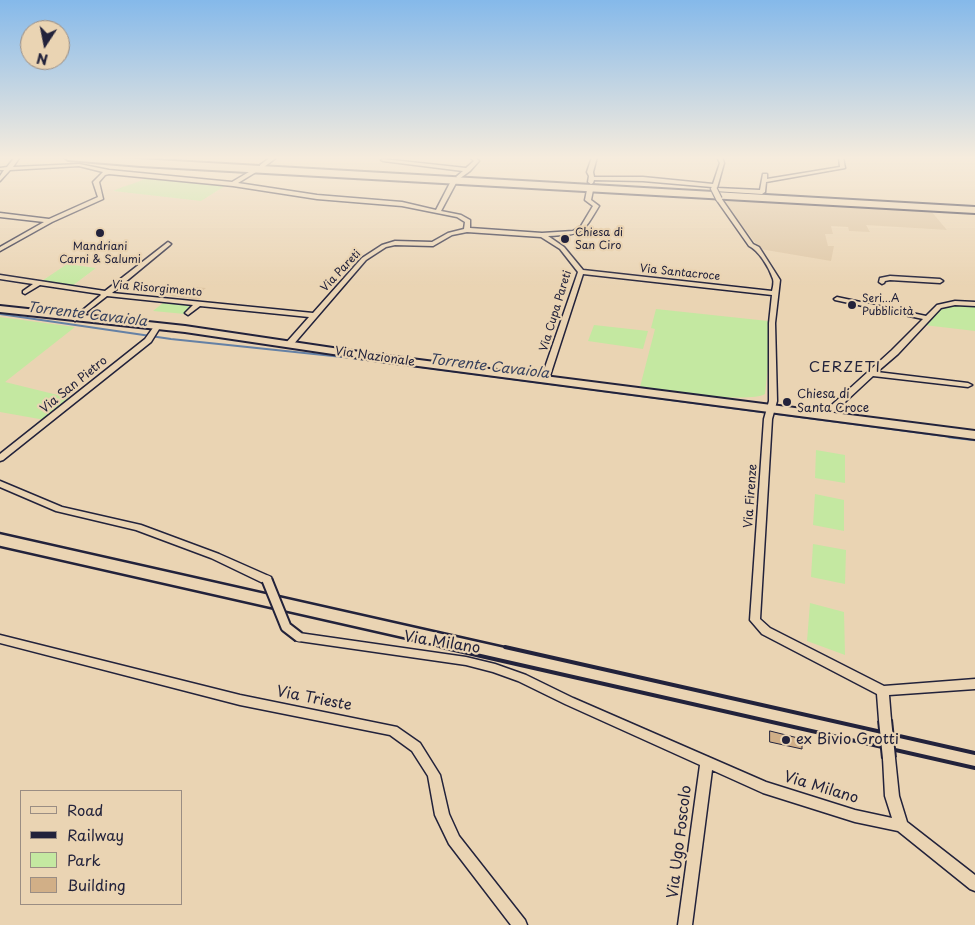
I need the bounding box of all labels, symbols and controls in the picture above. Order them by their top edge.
north arrow [20,20,70,70]
text: N [35,48,50,71]
place label: Chiesa di San Ciro [575,226,623,252]
marker: Mandriani Carni & Salumi [94,227,106,239]
marker: Chiesa di San Ciro [559,233,571,245]
place label: Mandriani Carni & Salumi [59,240,141,266]
street label: Via Pareti [318,247,364,295]
street label: Via Santacroce [639,262,721,284]
street label: Via Cupa Pareti [537,269,575,353]
street label: Via Risorgimento [111,278,203,300]
place label: Seri...A Pubblicità [862,292,914,318]
water label: Torrente Cavaiola [26,299,148,331]
marker: Seri...A Pubblicità [846,299,858,311]
street label: Via Nazionale [334,344,416,370]
water label: Torrente Cavaiola [428,351,550,383]
street label: Via San Pietro [38,354,110,416]
district label: CERZETI [808,359,882,377]
place label: Chiesa di Santa Croce [797,388,869,416]
marker: Chiesa di Santa Croce [781,396,793,408]
street label: Via Firenze [742,463,760,529]
street label: Via Milano [402,628,482,658]
street label: Via Trieste [275,683,353,715]
place label: ex Bivio Grotti [796,731,899,749]
marker: ex Bivio Grotti [780,734,792,746]
street label: Via Milano [781,768,861,808]
street label: Via Ugo Foscolo [664,784,696,900]
legend [20,790,182,905]
text: Road [67,798,103,821]
text: Railway [67,823,124,846]
text: Park [67,848,101,871]
text: Building [67,873,126,896]

